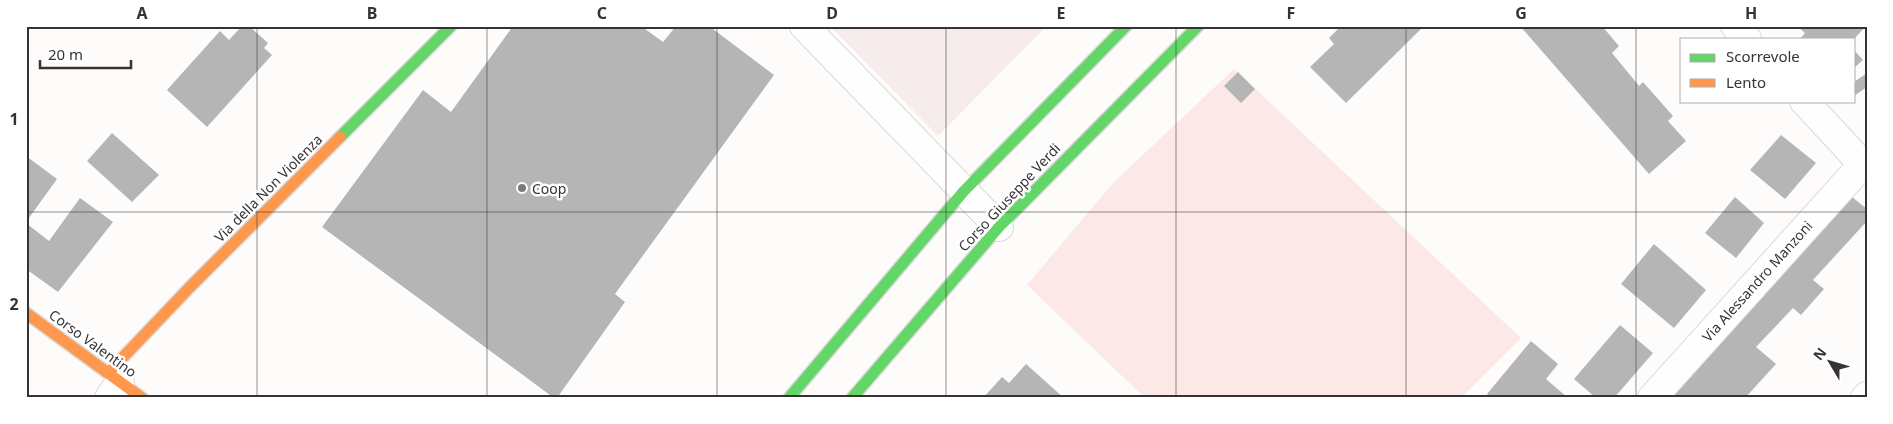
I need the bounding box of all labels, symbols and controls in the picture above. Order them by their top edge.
text: A [136,2,148,24]
text: B [367,2,377,24]
text: C [597,2,607,24]
text: D [826,2,838,24]
text: E [1057,2,1066,24]
text: F [1287,2,1295,24]
text: G [1515,2,1527,24]
text: H [1745,2,1757,24]
scale bar [40,38,131,70]
legend [1680,38,1856,102]
text: 20 m [48,44,83,64]
text: Scorrevole [1726,46,1800,66]
text: Lento [1726,72,1766,92]
text: 1 [9,108,19,130]
street label: Via della Non Violenza [210,130,326,246]
street label: Corso Giuseppe Verdi [954,139,1064,255]
place label: Coop [532,179,566,198]
marker: Coop [516,182,528,194]
street label: Via Alessandro Manzoni [1698,216,1816,346]
text: 2 [9,293,19,315]
street label: Corso Valentino [45,305,141,381]
north arrow [1806,336,1856,386]
text: N [1808,343,1830,364]

